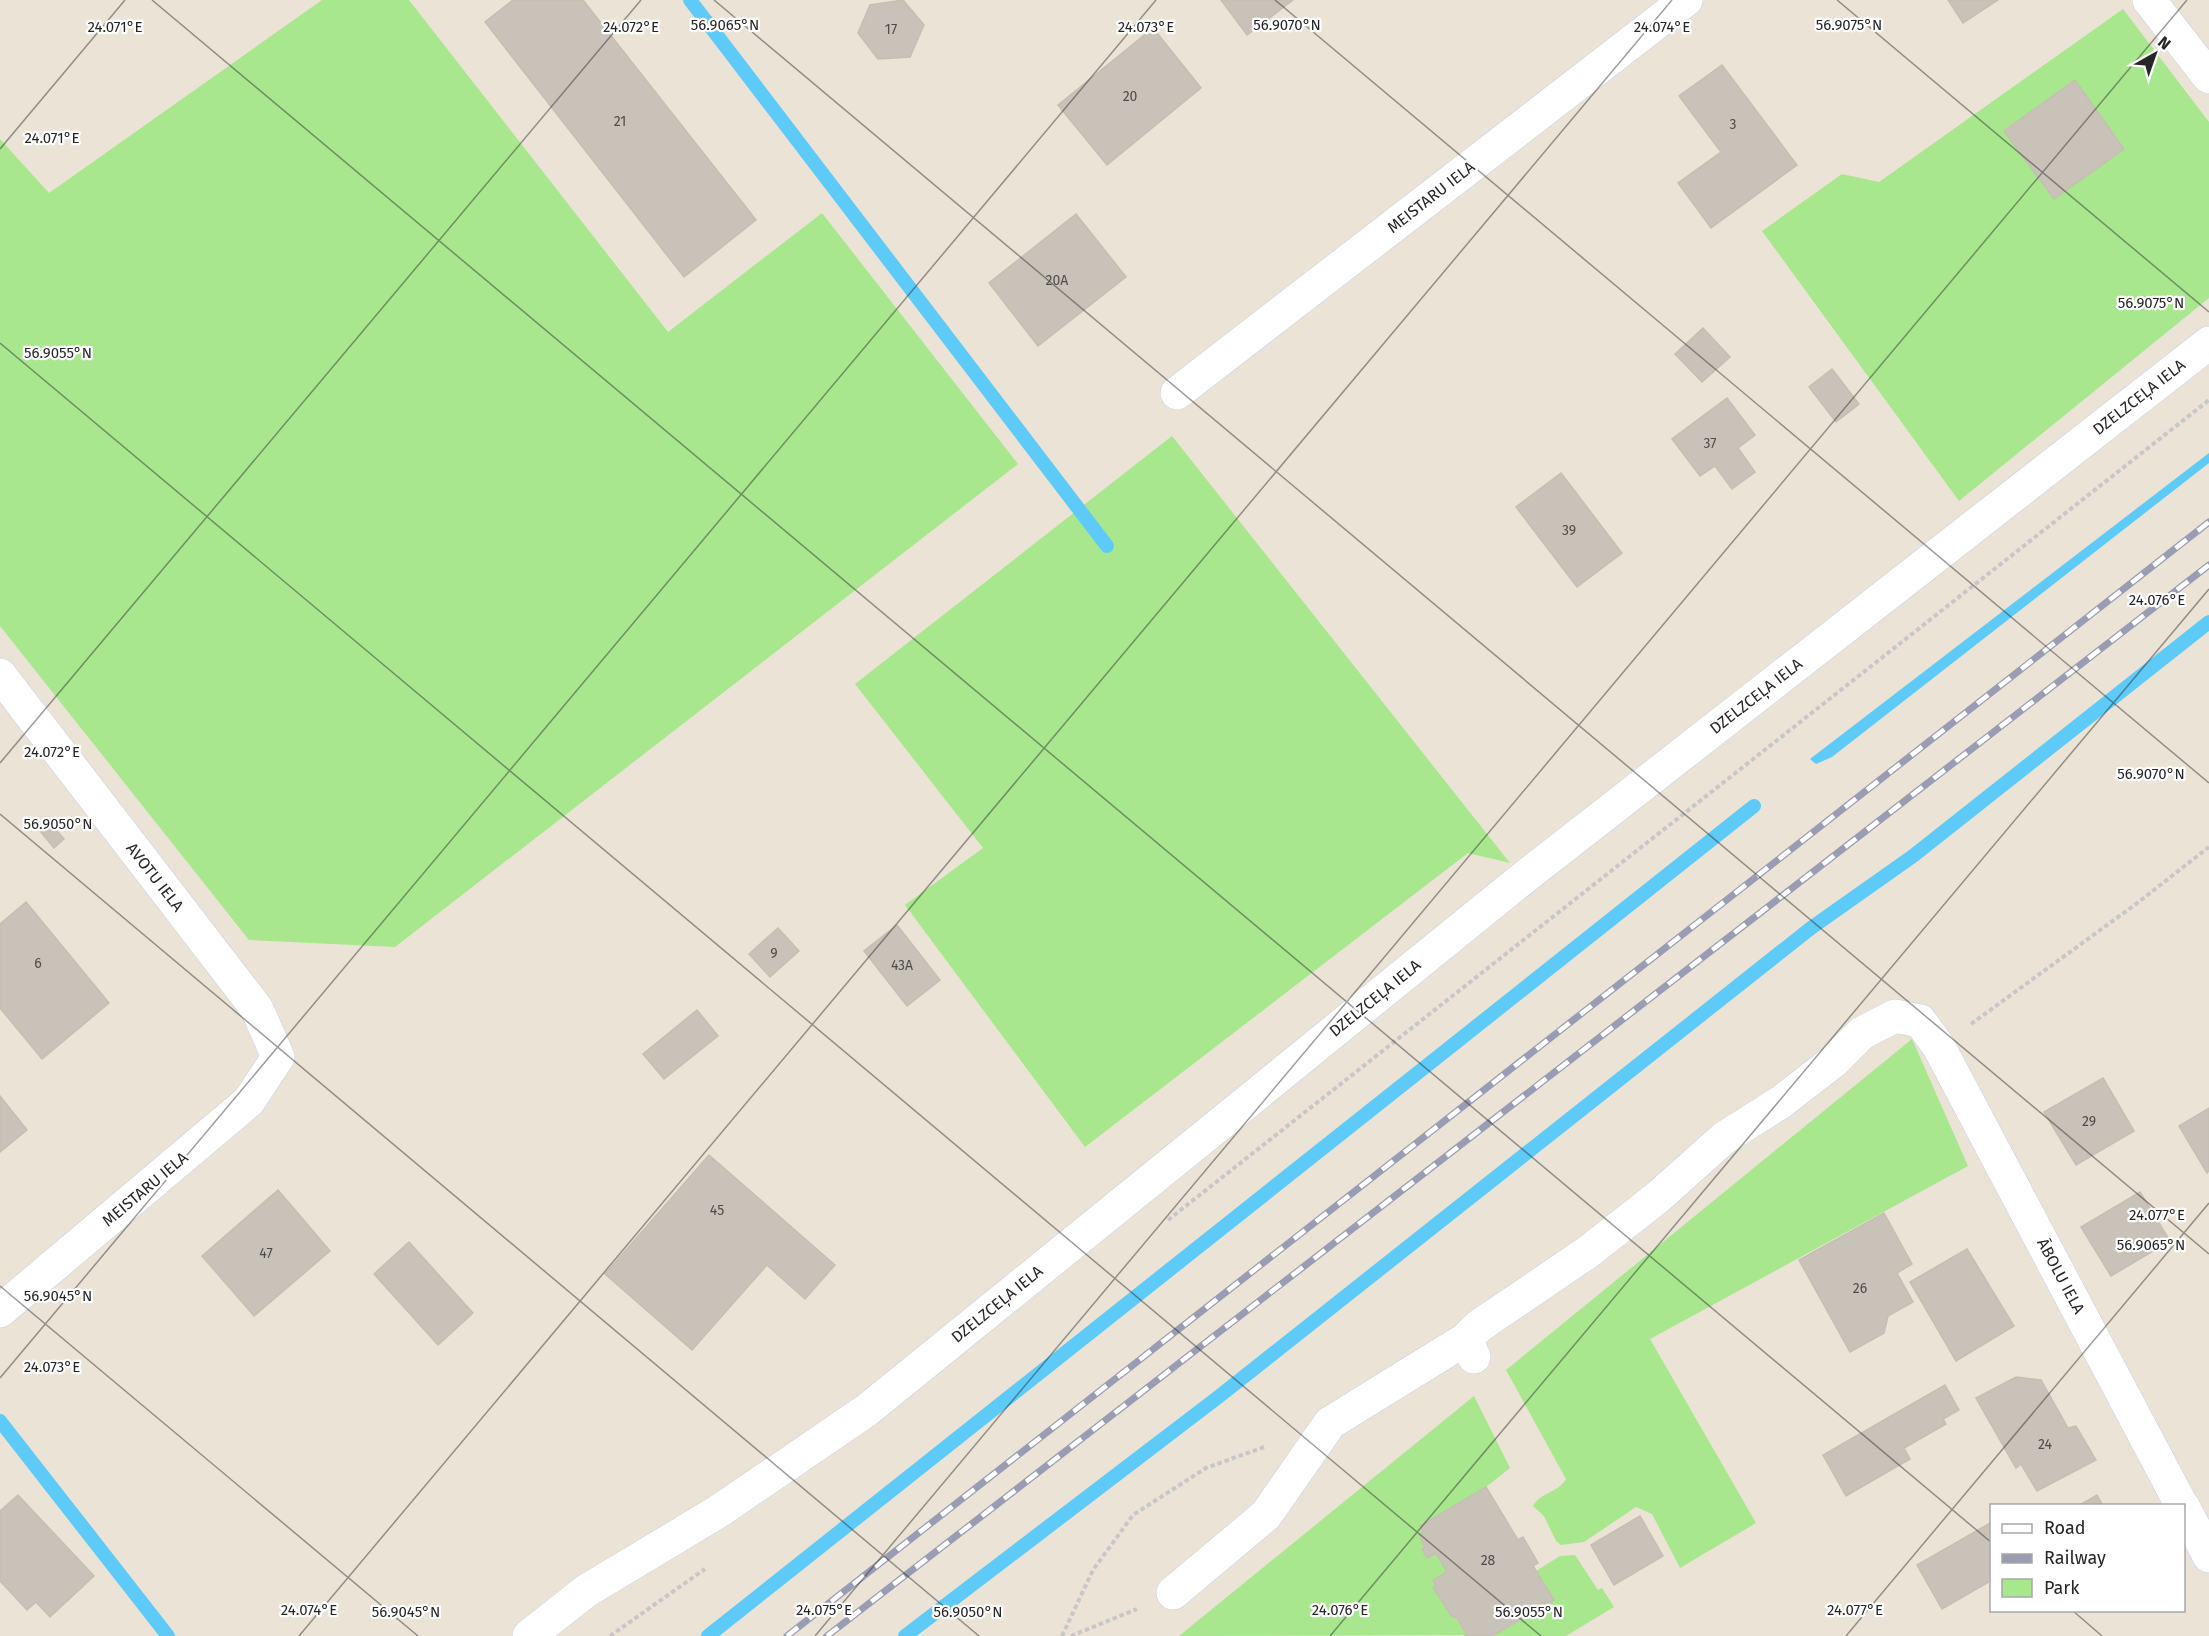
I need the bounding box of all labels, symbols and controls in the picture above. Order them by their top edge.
text: 56.9065°N [691,16,759,34]
text: 56.9070°N [1253,16,1321,34]
text: 56.9075°N [1816,16,1882,34]
text: 24.071°E [87,18,143,36]
text: 24.072°E [603,18,659,36]
text: 24.073°E [1118,18,1174,36]
text: 24.074°E [1634,18,1690,36]
house number: 17 [885,21,897,38]
north arrow [2125,24,2185,84]
text: N [2154,32,2174,54]
house number: 20 [1123,88,1138,105]
house number: 21 [614,113,626,130]
house number: 3 [1730,116,1737,133]
text: 24.071°E [24,129,80,147]
street label: MEISTARU IELA [1384,157,1479,237]
house number: 20A [1046,272,1068,289]
text: 56.9075°N [2118,294,2184,312]
text: 56.9055°N [24,344,92,362]
street label: DZELZCEĻA IELA [2089,355,2190,440]
house number: 37 [1703,435,1717,452]
house number: 39 [1562,522,1576,539]
text: 24.076°E [2129,591,2185,609]
street label: DZELZCEĻA IELA [1706,654,1807,739]
text: 24.072°E [24,743,80,761]
text: 56.9070°N [2117,765,2185,783]
text: 56.9050°N [24,815,92,833]
street label: AVOTU IELA [122,839,188,916]
house number: 9 [770,945,778,962]
house number: 6 [34,955,42,972]
street label: DZELZCEĻA IELA [1325,955,1426,1041]
house number: 43A [891,957,913,974]
house number: 29 [2082,1113,2096,1130]
street label: MEISTARU IELA [98,1147,192,1230]
house number: 45 [710,1202,724,1219]
text: 24.077°E [2129,1206,2185,1224]
street label: ĀBOLU IELA [2033,1235,2089,1318]
text: 56.9065°N [2117,1236,2185,1254]
house number: 47 [259,1245,273,1262]
street label: DZELZCEĻA IELA [947,1261,1048,1347]
house number: 26 [1853,1280,1867,1297]
text: 56.9045°N [24,1287,92,1305]
text: 24.073°E [24,1358,80,1376]
house number: 24 [2038,1436,2053,1453]
legend [1990,1504,2185,1612]
text: Road [2044,1517,2086,1539]
text: Railway [2044,1547,2106,1569]
house number: 28 [1481,1552,1496,1569]
text: Park [2044,1577,2080,1599]
text: 24.074°E [281,1601,337,1619]
text: 24.075°E [796,1601,852,1619]
text: 24.076°E [1312,1601,1368,1619]
text: 24.077°E [1827,1601,1883,1619]
text: 56.9045°N [372,1603,440,1621]
text: 56.9050°N [934,1603,1002,1621]
text: 56.9055°N [1495,1603,1563,1621]

